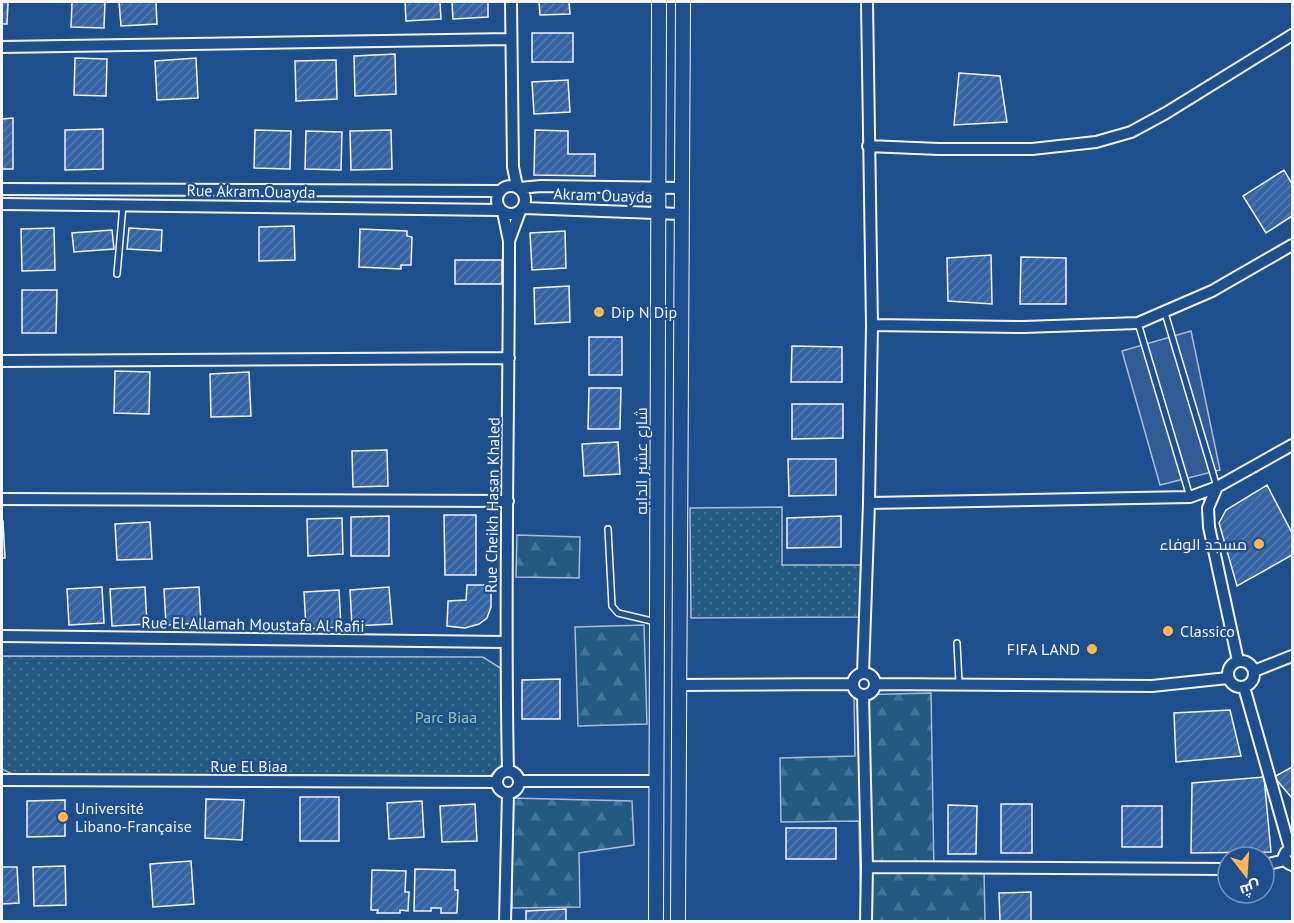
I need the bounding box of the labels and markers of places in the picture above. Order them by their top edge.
place label: Dip N Dip [611,302,677,322]
marker: Dip N Dip [592,305,606,319]
place label: مسجد الوفاء [1159,534,1247,554]
marker: مسجد الوفاء [1252,537,1266,551]
place label: Classico [1180,621,1235,641]
marker: Classico [1161,624,1175,638]
place label: FIFA LAND [1007,639,1080,659]
marker: FIFA LAND [1085,642,1099,656]
place label: Université Libano-Française [75,798,192,836]
marker: Université Libano-Française [56,810,70,824]

